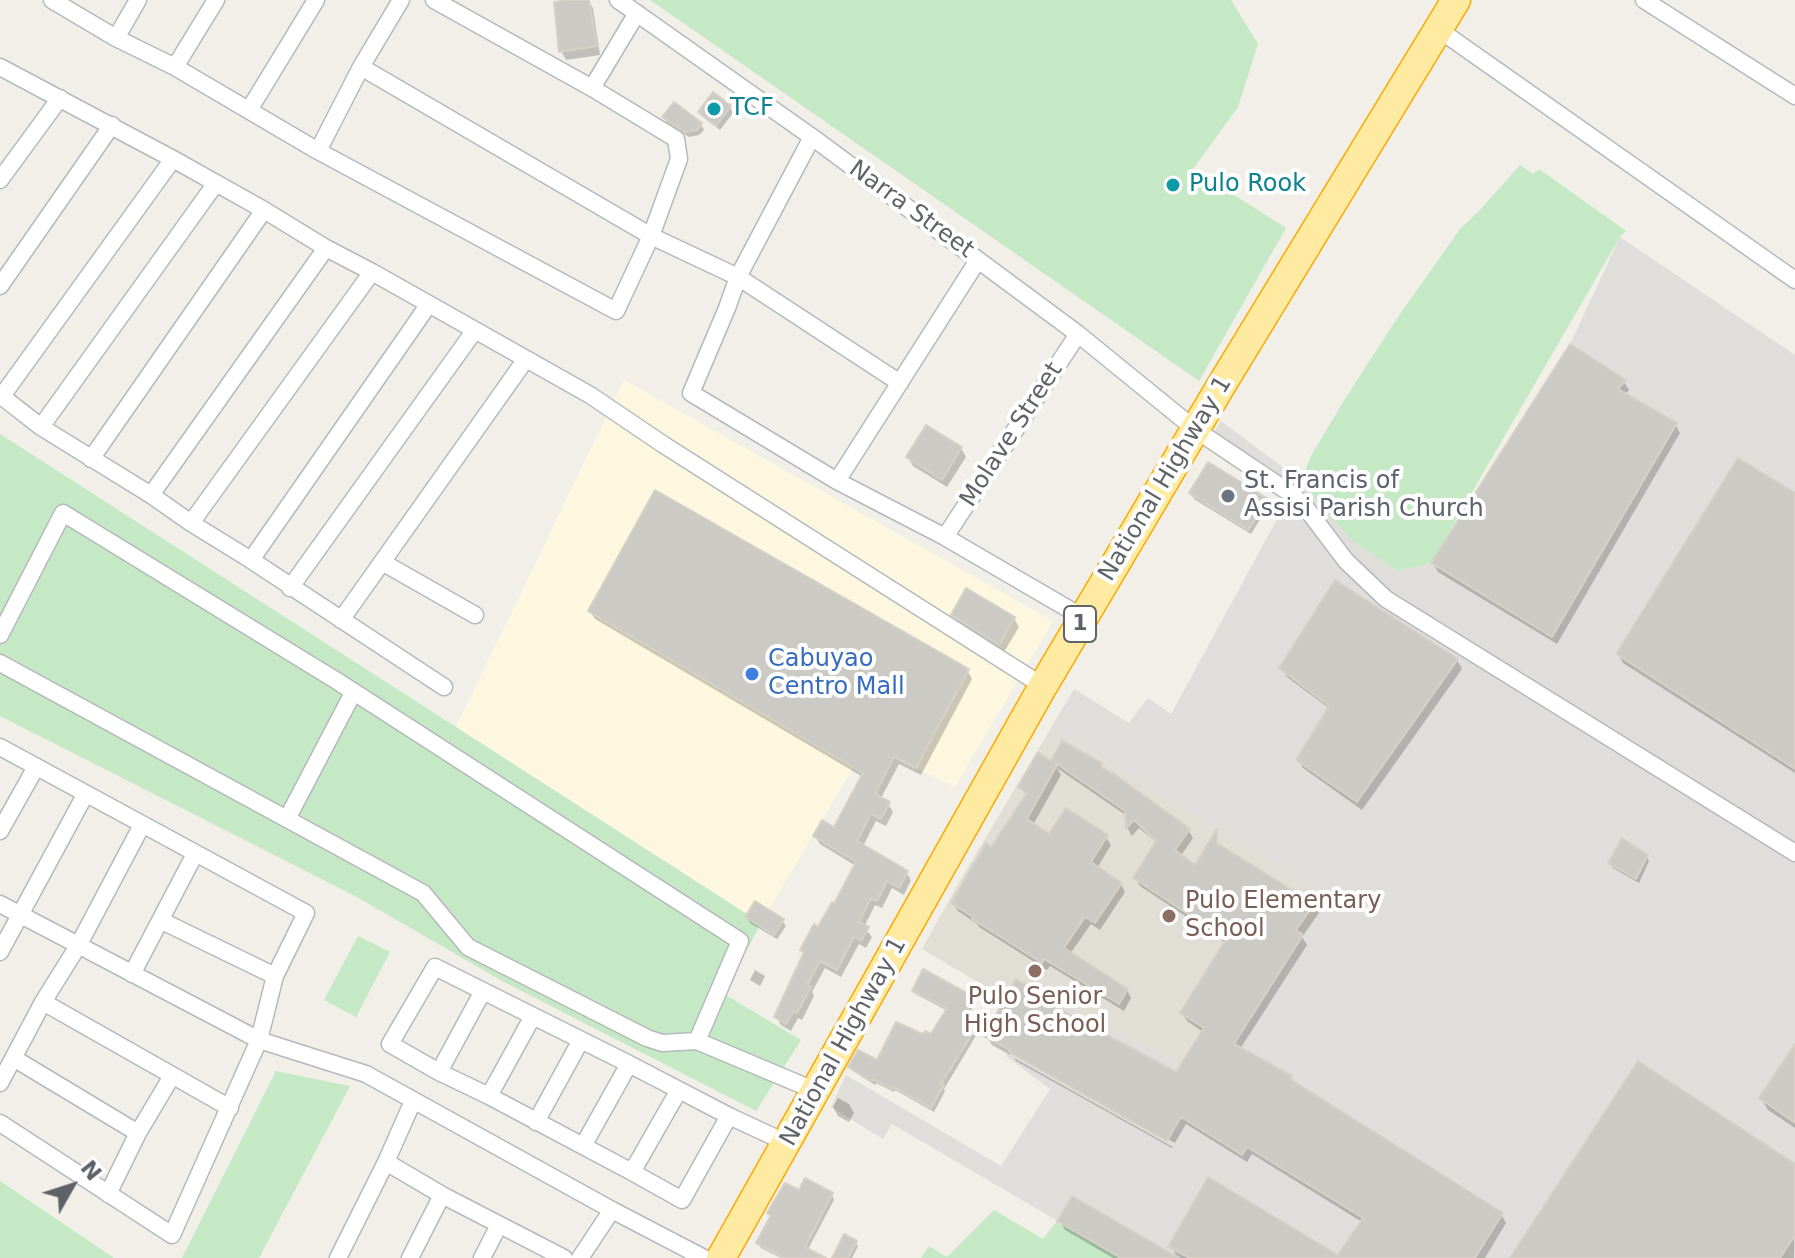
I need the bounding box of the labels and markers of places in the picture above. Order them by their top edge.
place label: TCF [730,95,774,123]
marker: TCF [705,100,723,118]
place label: Pulo Rook [1189,171,1306,199]
marker: Pulo Rook [1164,176,1182,194]
place label: St. Francis of Assisi Parish Church [1244,468,1484,524]
marker: St. Francis of Assisi Parish Church [1219,487,1237,505]
place label: Cabuyao Centro Mall [768,646,905,702]
marker: Cabuyao Centro Mall [743,665,761,683]
place label: Pulo Elementary School [1185,888,1381,944]
marker: Pulo Elementary School [1160,907,1178,925]
marker: Pulo Senior High School [1026,962,1044,980]
place label: Pulo Senior High School [964,984,1106,1040]

